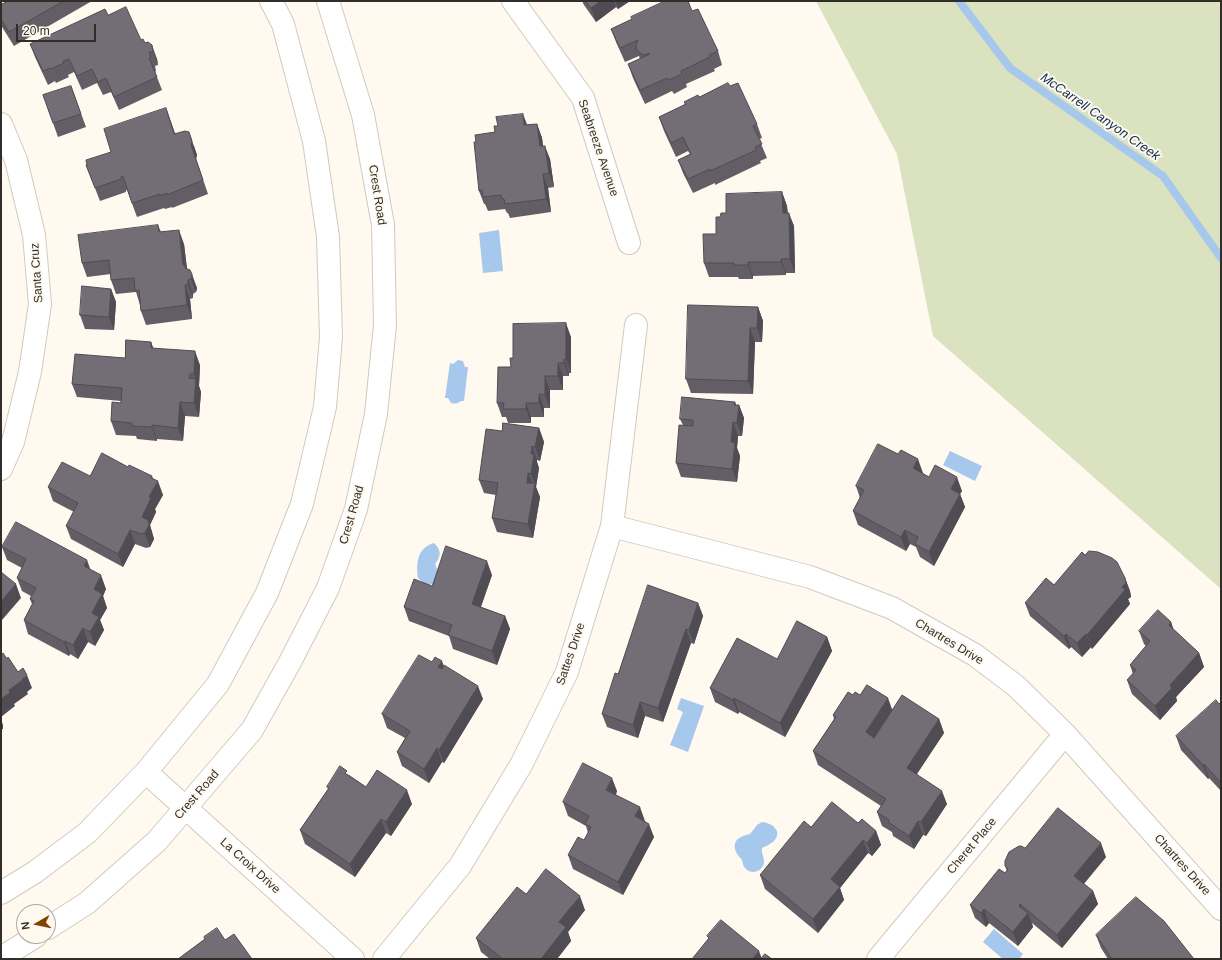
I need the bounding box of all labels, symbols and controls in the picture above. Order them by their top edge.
scale bar [18,16,98,42]
text: 20 m [23,24,50,38]
water label: McCarrell Canyon Creek [1037,70,1163,164]
street label: Seabreeze Avenue [575,98,621,198]
street label: Crest Road [365,164,389,226]
street label: Santa Cruz [28,243,46,303]
street label: Crest Road [337,484,367,546]
street label: Chartres Drive [912,616,986,668]
street label: Sattes Drive [554,621,588,687]
street label: Crest Road [172,767,222,823]
street label: Cheret Place [944,815,1000,877]
street label: Chartres Drive [1151,831,1213,899]
street label: La Croix Drive [217,835,283,897]
north arrow [16,904,56,944]
text: N [19,921,32,931]

